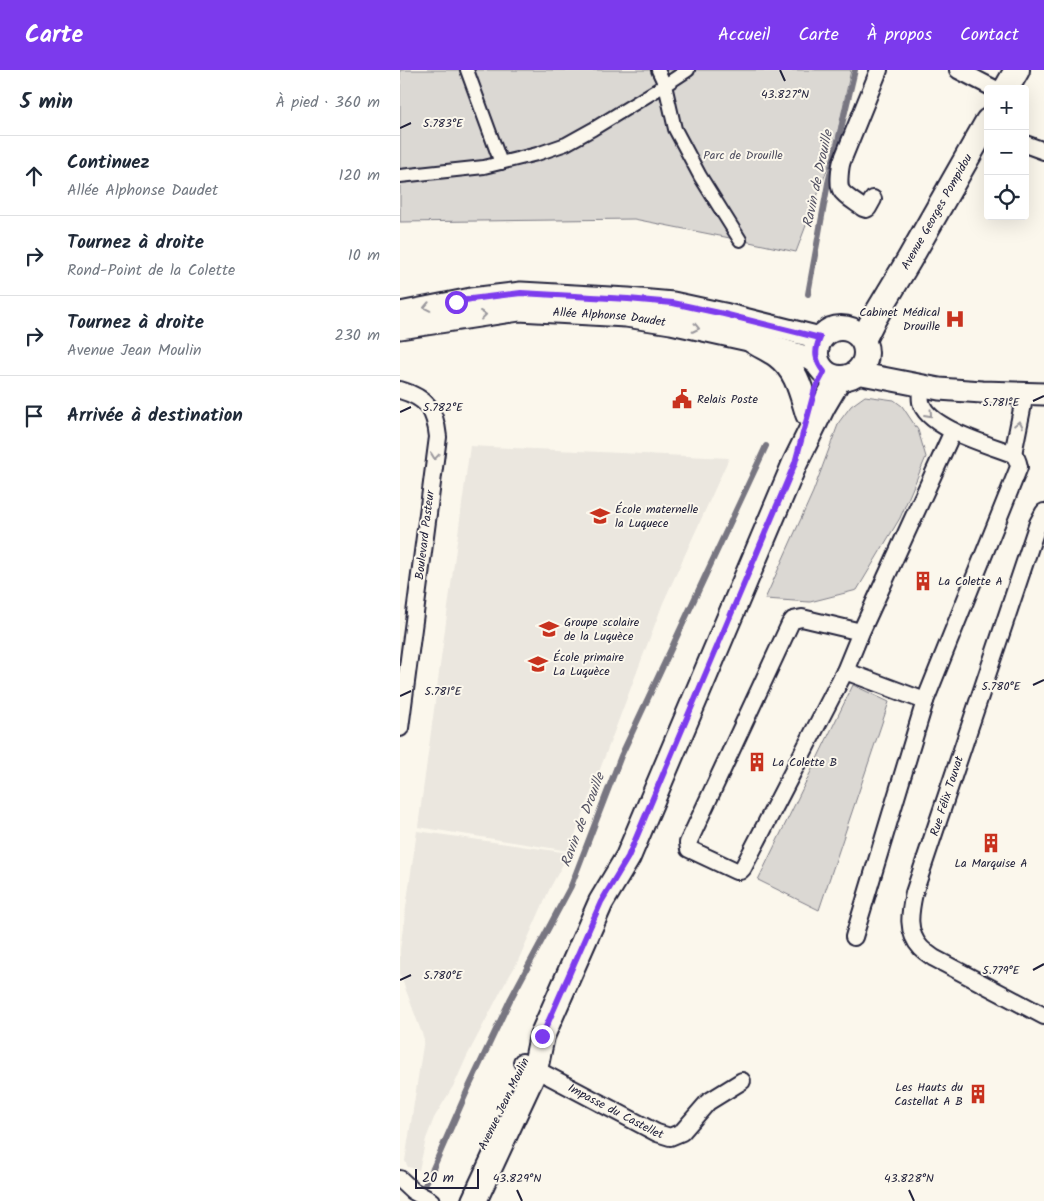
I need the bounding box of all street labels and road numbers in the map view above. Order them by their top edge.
street label: Avenue Georges Pompidou [896,150,977,273]
street label: Allée Alphonse Daudet [552,302,668,332]
street label: Boulevard Pasteur [410,488,440,581]
street label: Rue Félix Touvat [925,753,969,839]
street label: Avenue Jean Moulin [473,1055,535,1153]
street label: Impasse du Castellet [565,1078,666,1144]

